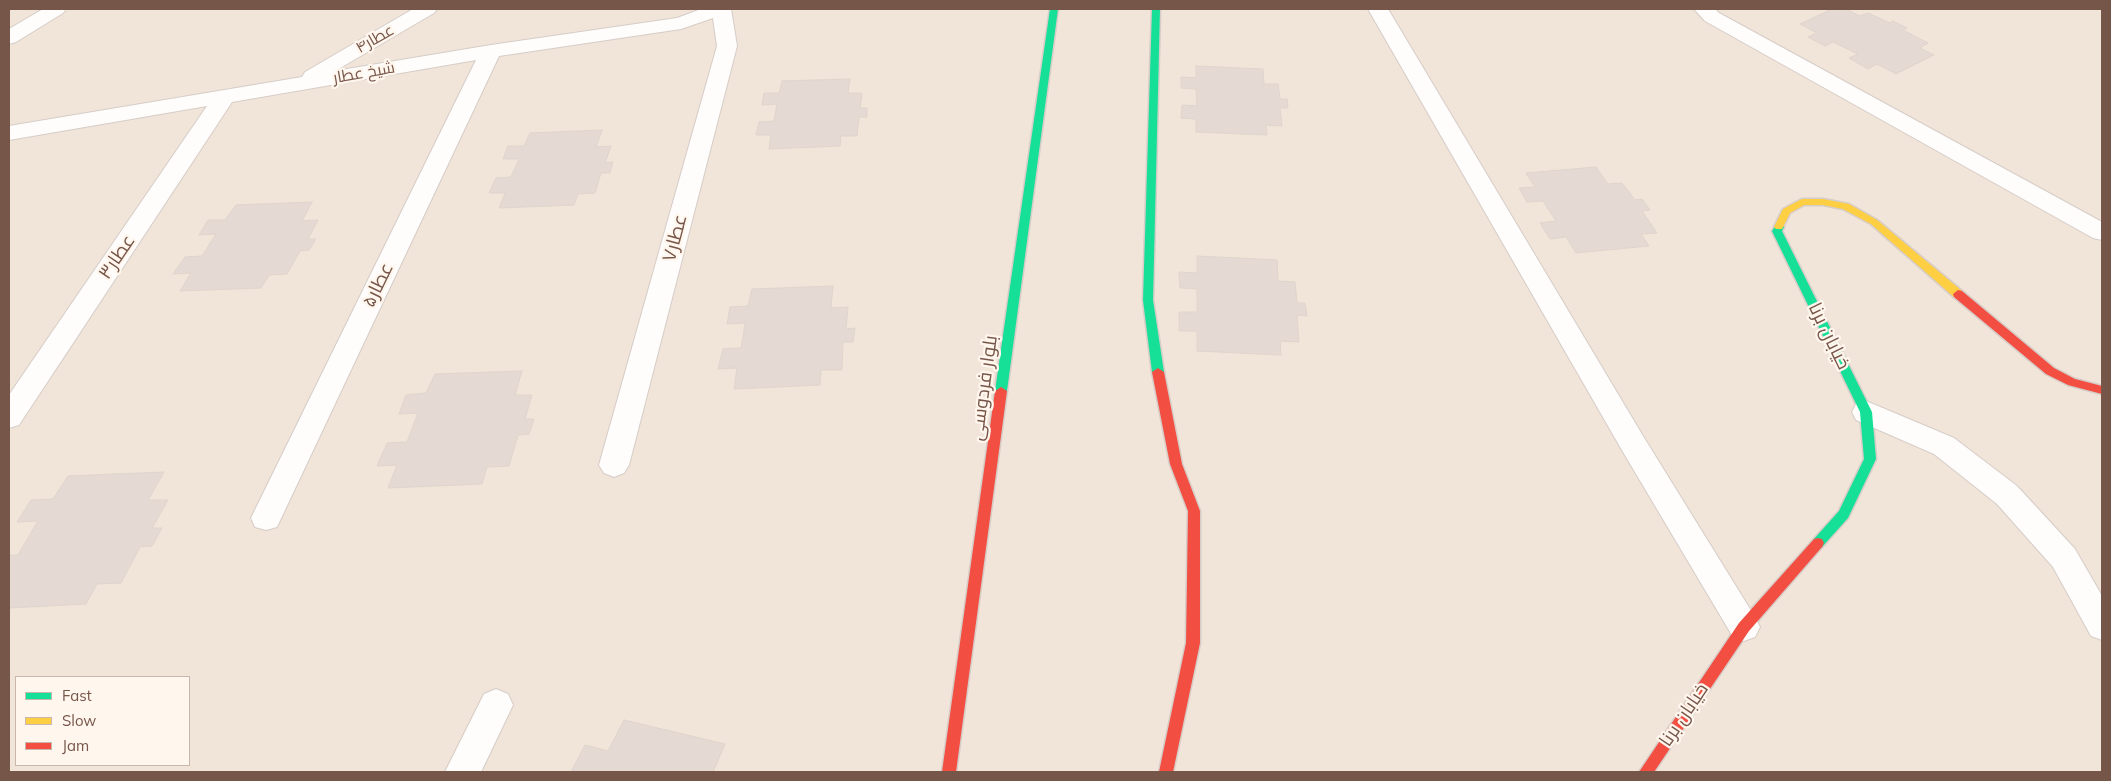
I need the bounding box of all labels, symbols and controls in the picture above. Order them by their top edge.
street label: عطار۴ [352,20,398,58]
street label: شیخ عطار [332,58,396,88]
street label: عطار۷ [658,212,692,264]
street label: عطار۳ [94,230,140,284]
street label: عطار۵ [358,259,398,311]
street label: خیابان برنا [1803,299,1855,373]
street label: بلوار فردوسی [965,334,1003,442]
legend [15,676,190,766]
street label: خیابان برنا [1655,679,1713,751]
text: Fast [62,686,92,705]
text: Slow [62,711,96,730]
text: Jam [62,736,89,755]

